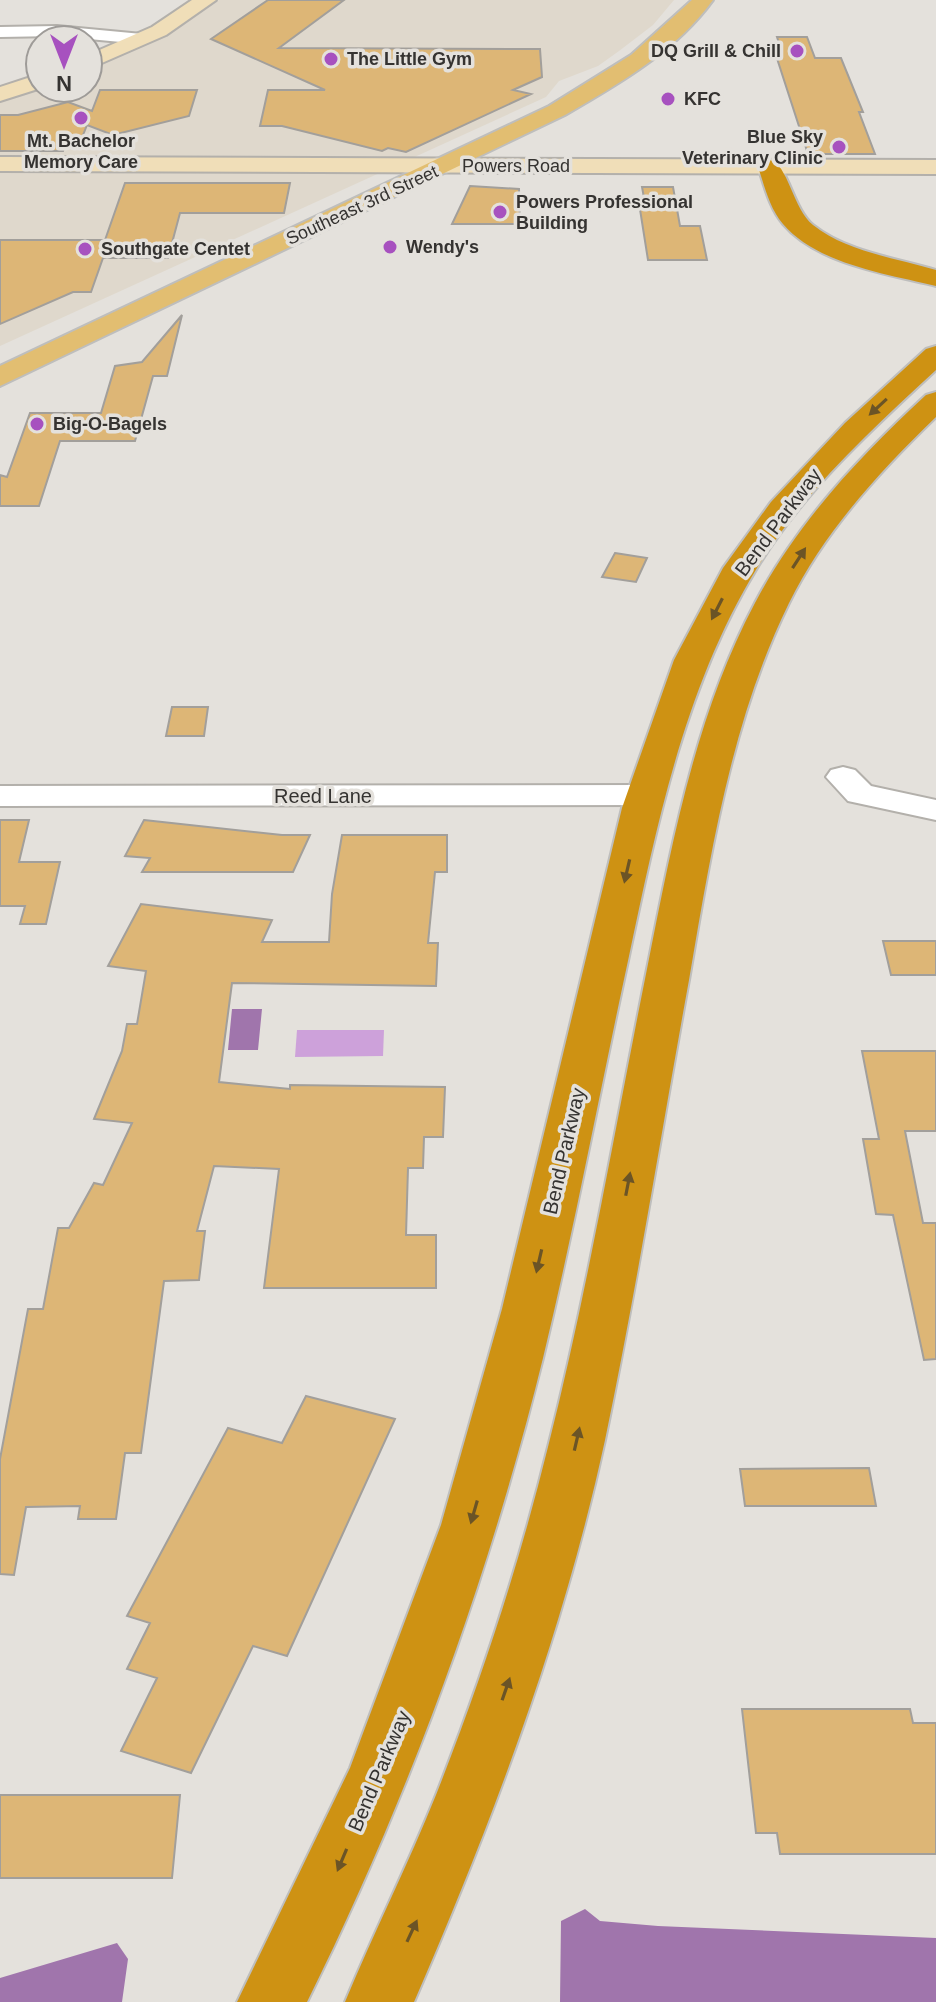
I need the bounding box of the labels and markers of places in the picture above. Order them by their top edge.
place label: DQ Grill & Chill [651,41,781,61]
marker: DQ Grill & Chill [788,42,806,60]
place label: The Little Gym [347,49,472,69]
marker: The Little Gym [322,50,340,68]
place label: KFC [684,89,721,109]
marker: KFC [659,90,677,108]
marker: Mt. Bachelor Memory Care [72,109,90,127]
place label: Blue Sky Veterinary Clinic [682,127,823,168]
place label: Mt. Bachelor Memory Care [24,131,138,172]
marker: Blue Sky Veterinary Clinic [830,138,848,156]
place label: Powers Professional Building [516,192,693,233]
marker: Powers Professional Building [491,203,509,221]
place label: Wendy's [406,237,479,257]
marker: Wendy's [381,238,399,256]
place label: Southgate Centet [101,239,250,259]
marker: Southgate Centet [76,240,94,258]
place label: Big-O-Bagels [53,414,167,434]
marker: Big-O-Bagels [28,415,46,433]

